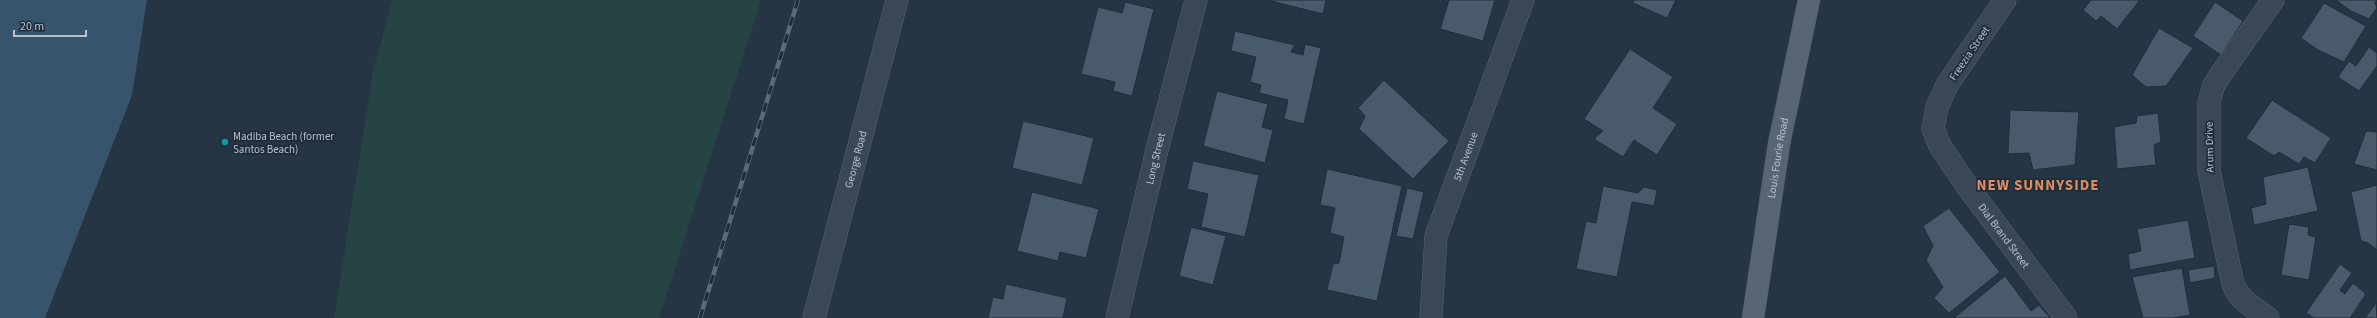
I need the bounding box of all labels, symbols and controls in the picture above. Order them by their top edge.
scale bar [14,12,86,38]
text: 20 m [20,18,44,35]
street label: Freezia Street [1946,23,1993,83]
street label: Louis Fourie Road [1764,116,1792,199]
street label: Arum Drive [2202,121,2217,173]
place label: Madiba Beach (former Santos Beach) [233,129,334,157]
street label: George Road [841,129,871,190]
street label: 5th Avenue [1450,129,1482,183]
street label: Long Street [1142,131,1169,186]
marker: Madiba Beach (former Santos Beach) [220,137,230,147]
district label: NEW SUNNYSIDE [1977,175,2099,196]
street label: Dial Brand Street [1974,200,2033,272]

